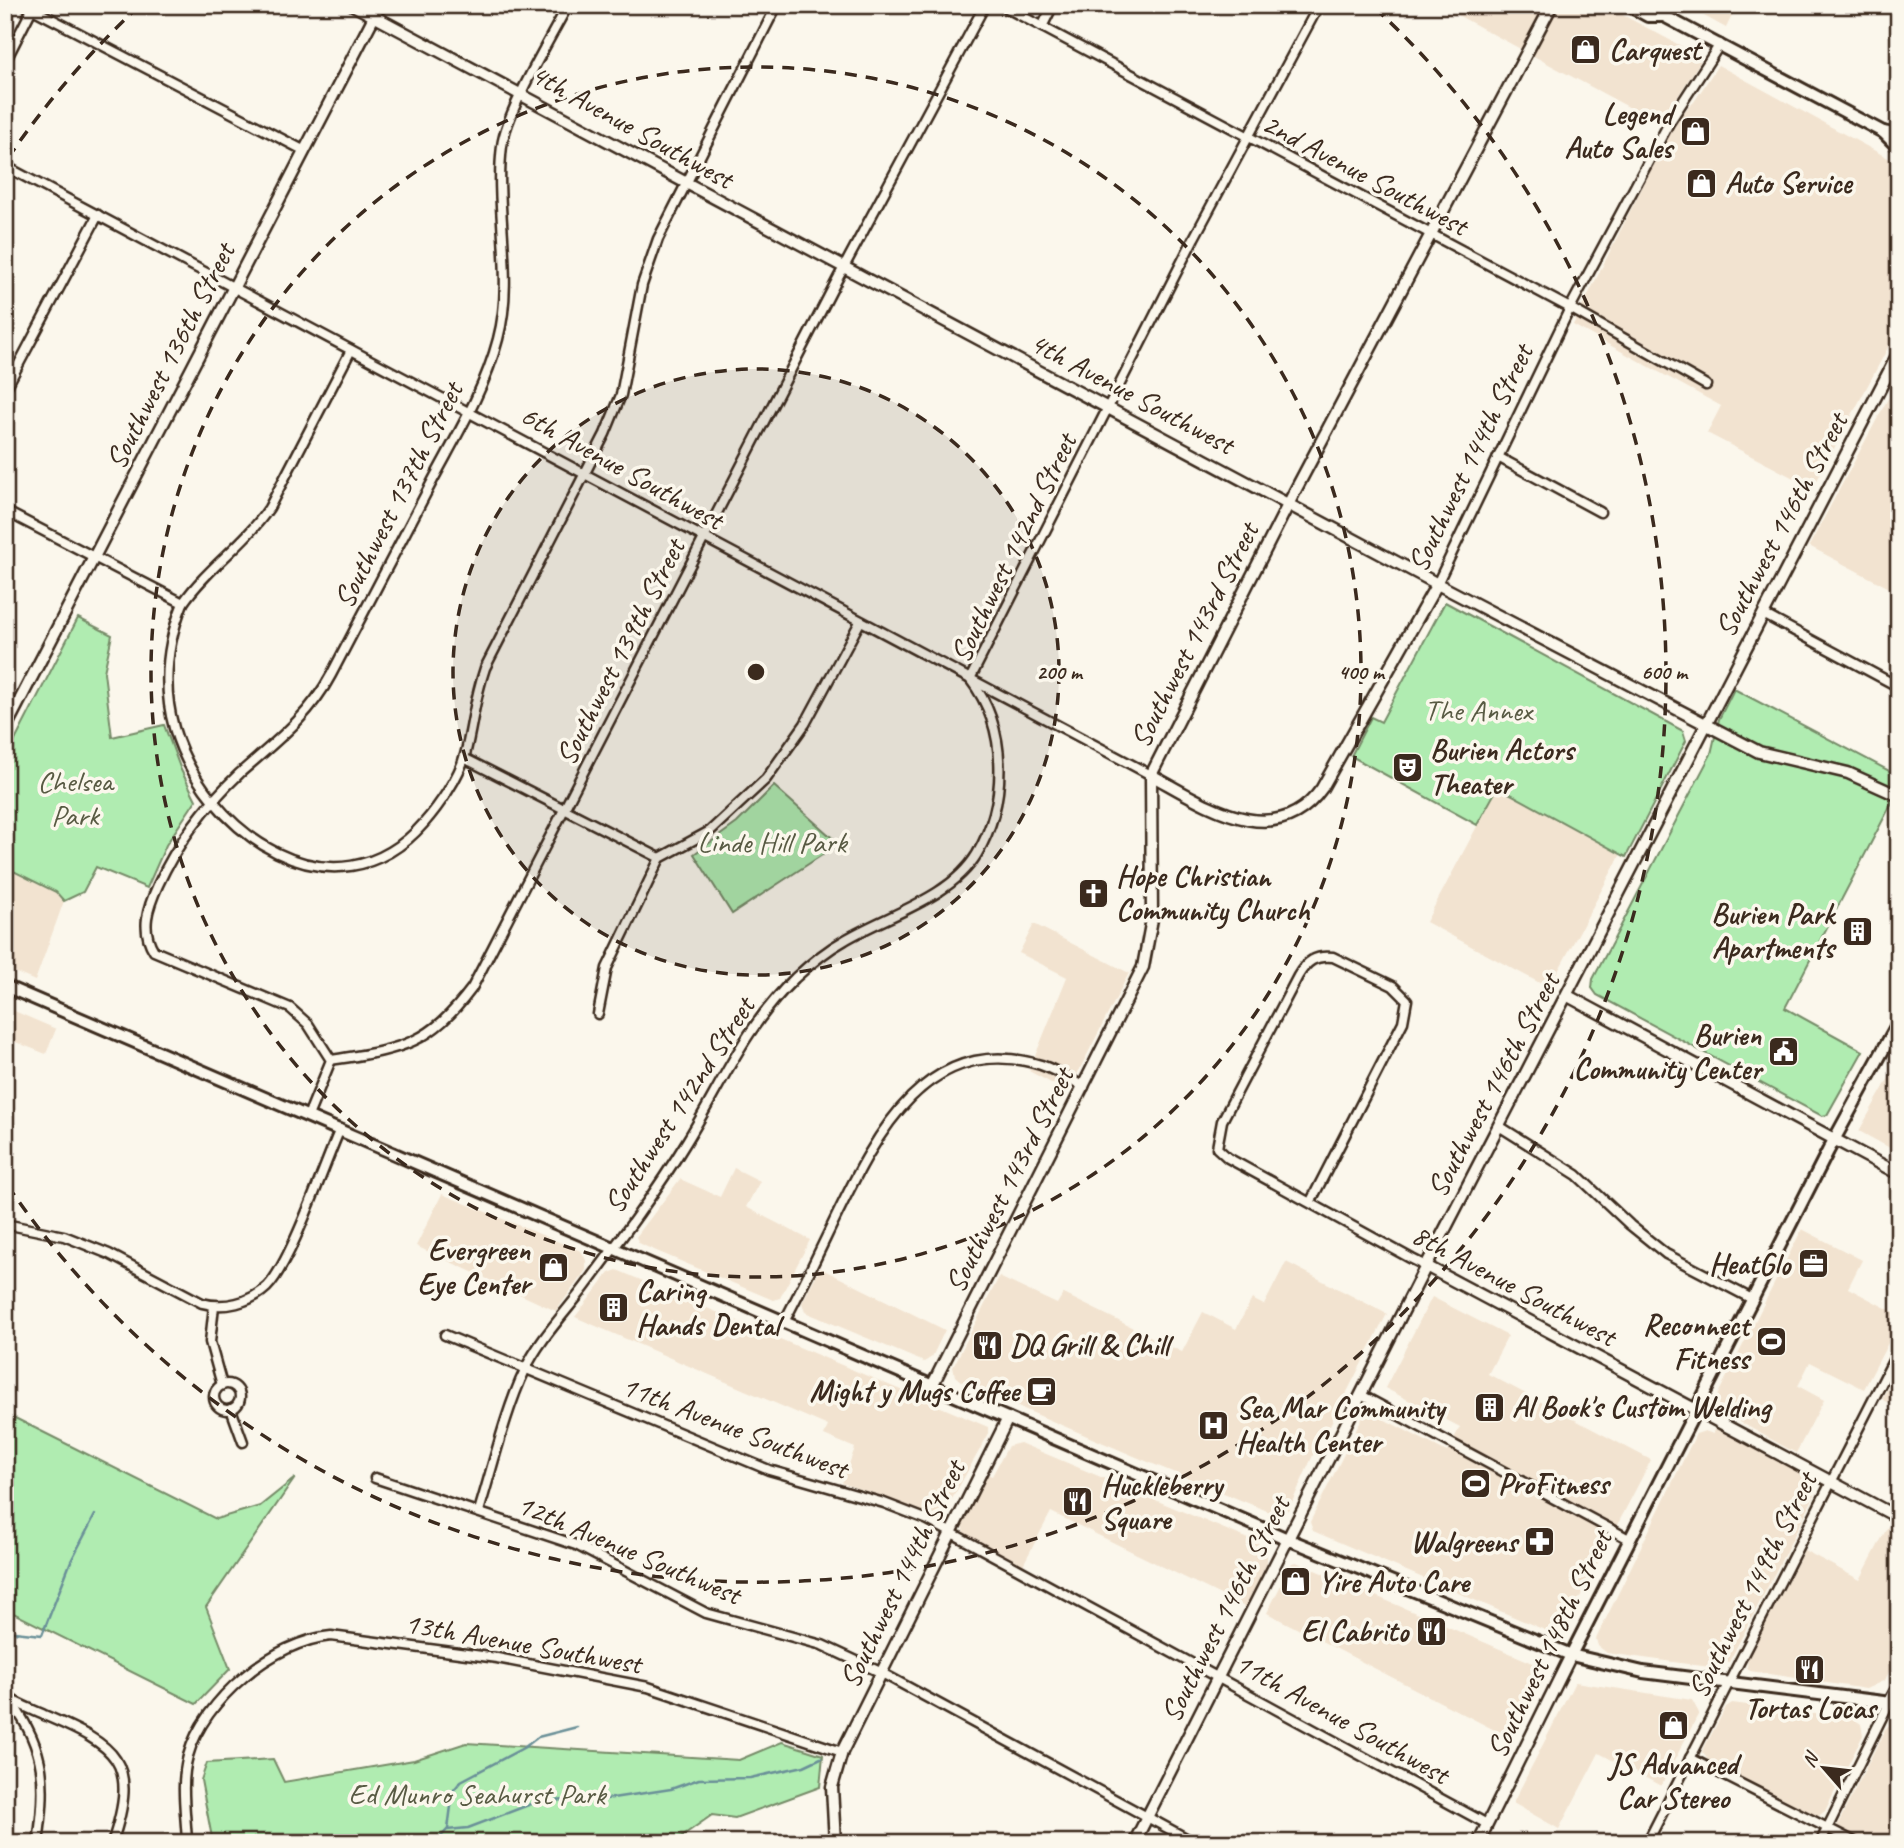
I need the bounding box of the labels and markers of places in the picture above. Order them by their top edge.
place label: Carquest [1609,31,1703,69]
shop icon: Carquest [1569,33,1603,67]
place label: Legend Auto Sales [1565,95,1677,167]
shop icon: Legend Auto Sales [1678,114,1712,148]
place label: Auto Service [1725,164,1854,202]
shop icon: Auto Service [1685,166,1719,200]
centre of rings [744,660,768,684]
place label: Burien Actors Theater [1430,731,1577,803]
theatre icon: Burien Actors Theater [1390,750,1424,784]
place label: Hope Christian Community Church [1116,857,1311,930]
church icon: Hope Christian Community Church [1076,876,1110,910]
place label: Burien Park Apartments [1711,895,1837,967]
building icon: Burien Park Apartments [1840,914,1874,948]
place label: Burien Community Center [1573,1016,1764,1089]
public building icon: Burien Community Center [1767,1035,1801,1069]
place label: Evergreen Eye Center [418,1231,533,1303]
place label: HeatGlo [1709,1245,1792,1283]
office icon: HeatGlo [1796,1247,1830,1281]
shop icon: Evergreen Eye Center [536,1250,570,1284]
place label: Caring Hands Dental [636,1272,785,1344]
building icon: Caring Hands Dental [596,1291,630,1325]
place label: Reconnect Fitness [1643,1306,1752,1378]
sports icon: Reconnect Fitness [1755,1325,1789,1359]
place label: DQ Grill & Chill [1010,1326,1174,1364]
restaurant icon: DQ Grill & Chill [970,1328,1004,1362]
place label: Might y Mugs Coffee [809,1372,1022,1410]
cafe icon: Might y Mugs Coffee [1025,1374,1059,1408]
place label: Al Book's Custom Welding [1512,1388,1773,1426]
place label: Sea Mar Community Health Center [1236,1389,1447,1461]
building icon: Al Book's Custom Welding [1472,1390,1506,1424]
hospital icon: Sea Mar Community Health Center [1196,1408,1230,1442]
place label: ProFitness [1498,1465,1612,1503]
place label: Huckleberry Square [1101,1466,1225,1538]
sports icon: ProFitness [1458,1467,1492,1501]
restaurant icon: Huckleberry Square [1061,1485,1095,1519]
place label: Walgreens [1411,1523,1520,1561]
pharmacy icon: Walgreens [1523,1525,1557,1559]
place label: Yire Auto Care [1318,1563,1471,1601]
shop icon: Yire Auto Care [1278,1565,1312,1599]
place label: El Cabrito [1301,1612,1410,1650]
restaurant icon: El Cabrito [1414,1614,1448,1648]
restaurant icon: Tortas Locas [1793,1653,1827,1687]
place label: Tortas Locas [1744,1689,1879,1727]
shop icon: JS Advanced Car Stereo [1656,1709,1690,1743]
place label: JS Advanced Car Stereo [1607,1745,1742,1817]

